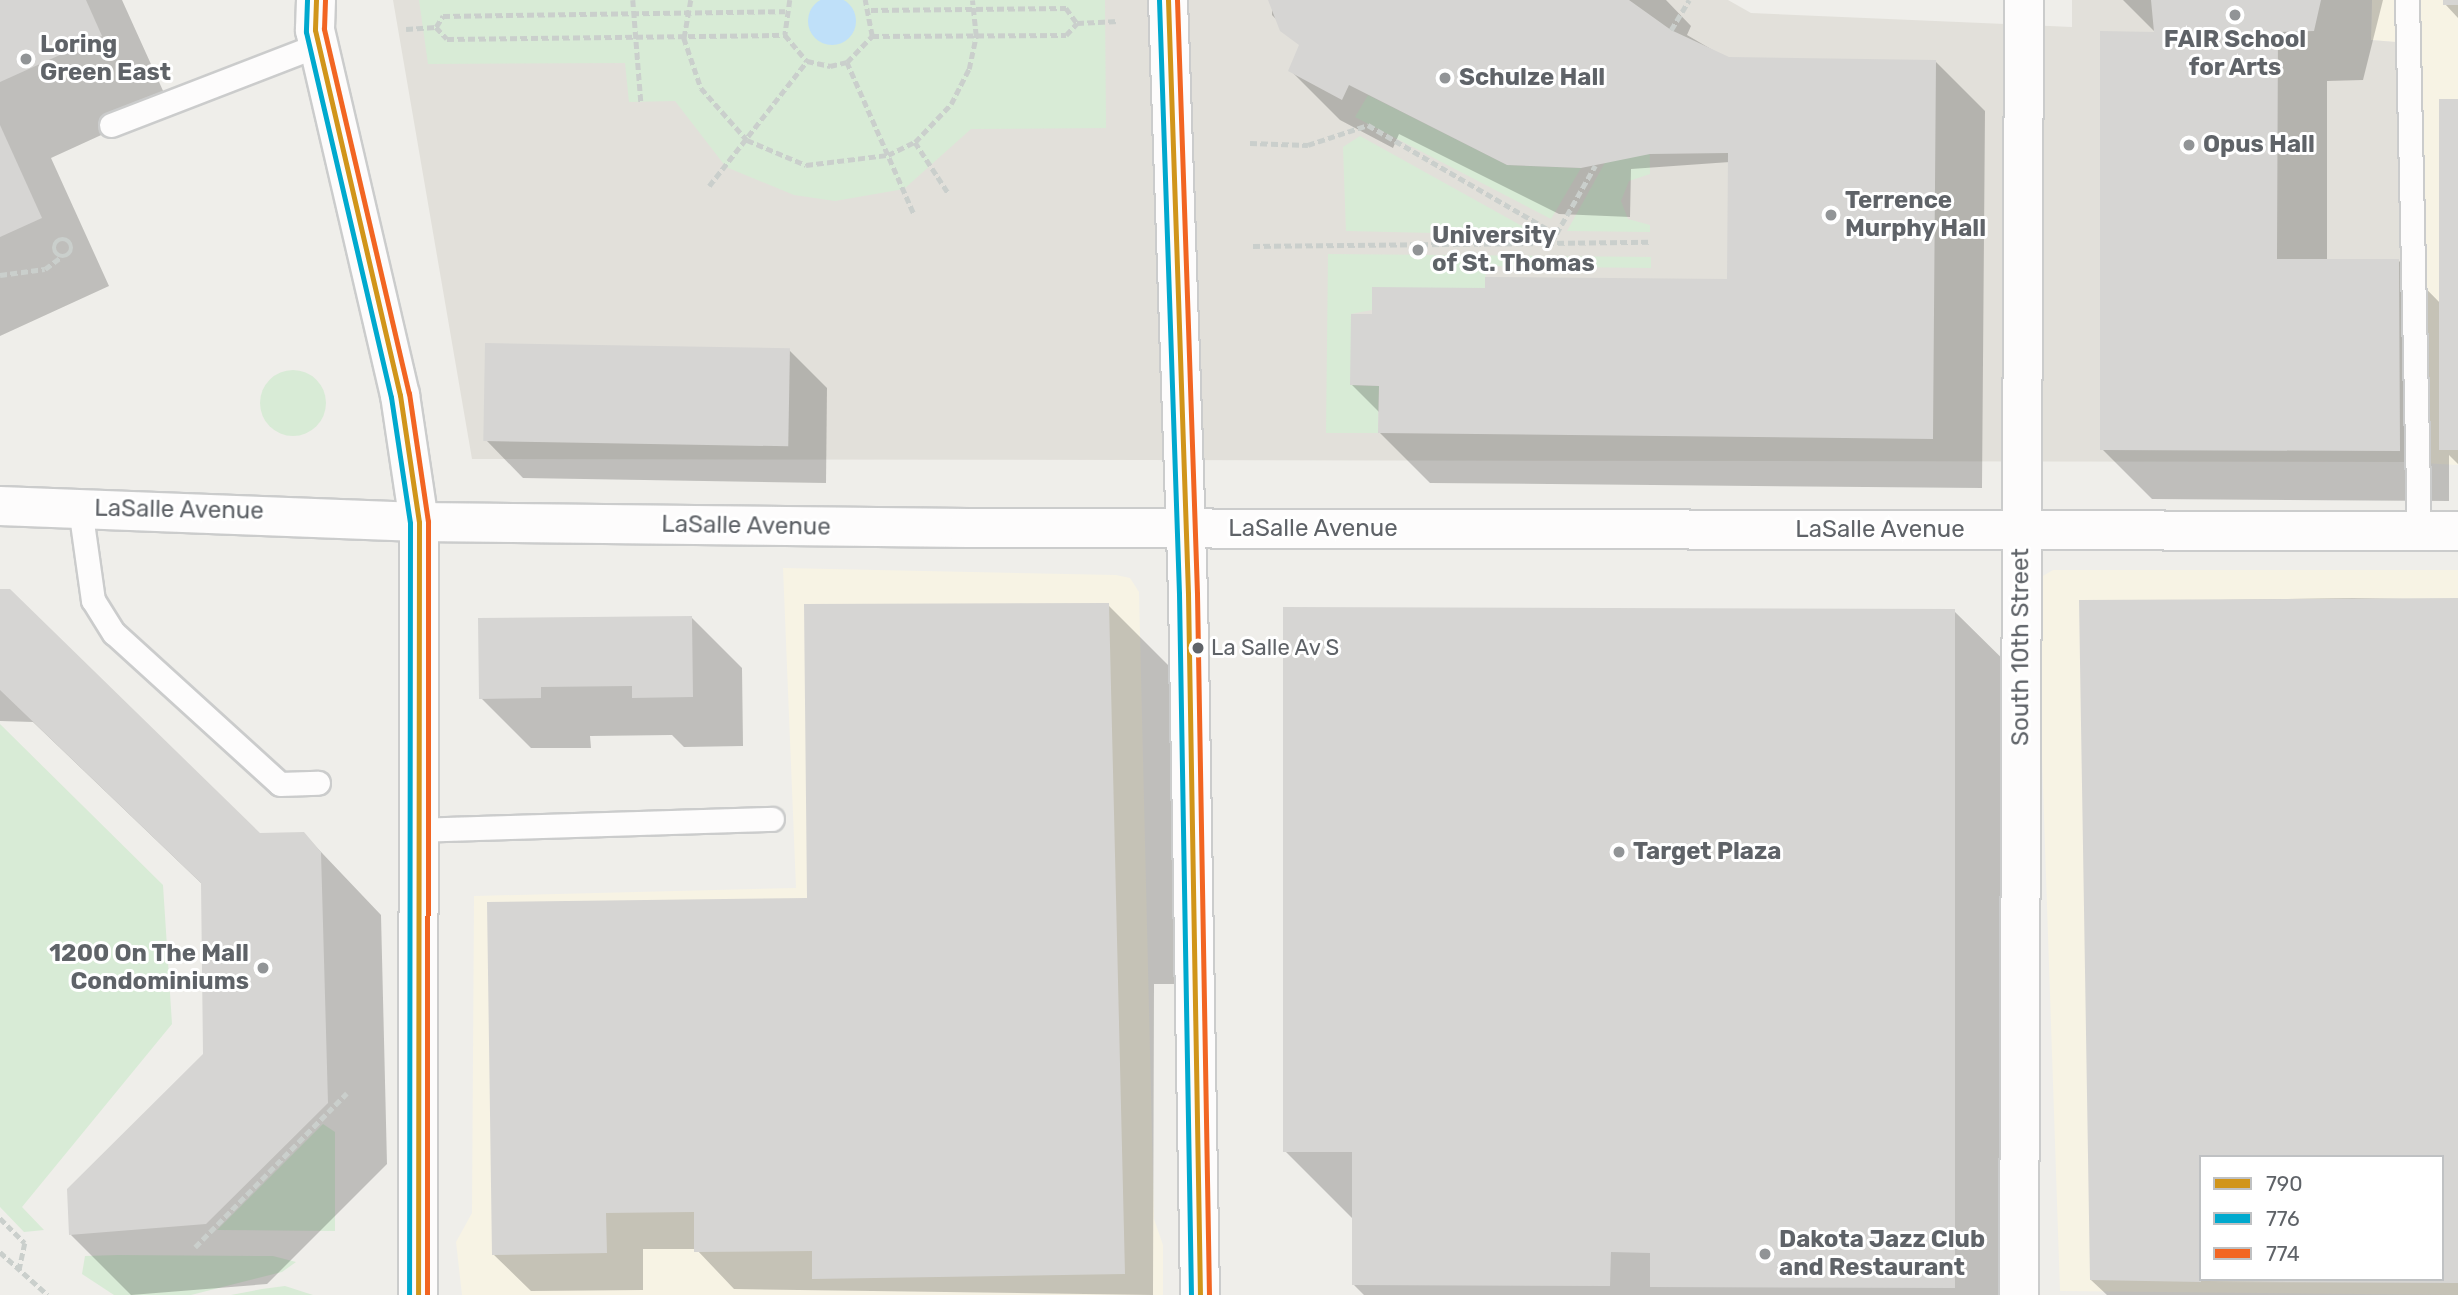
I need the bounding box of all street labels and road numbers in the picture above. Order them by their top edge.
street label: LaSalle Avenue [94,494,264,526]
street label: LaSalle Avenue [661,510,831,542]
street label: LaSalle Avenue [1228,515,1398,543]
street label: LaSalle Avenue [1795,516,1965,544]
street label: South 10th Street [2007,548,2035,746]

